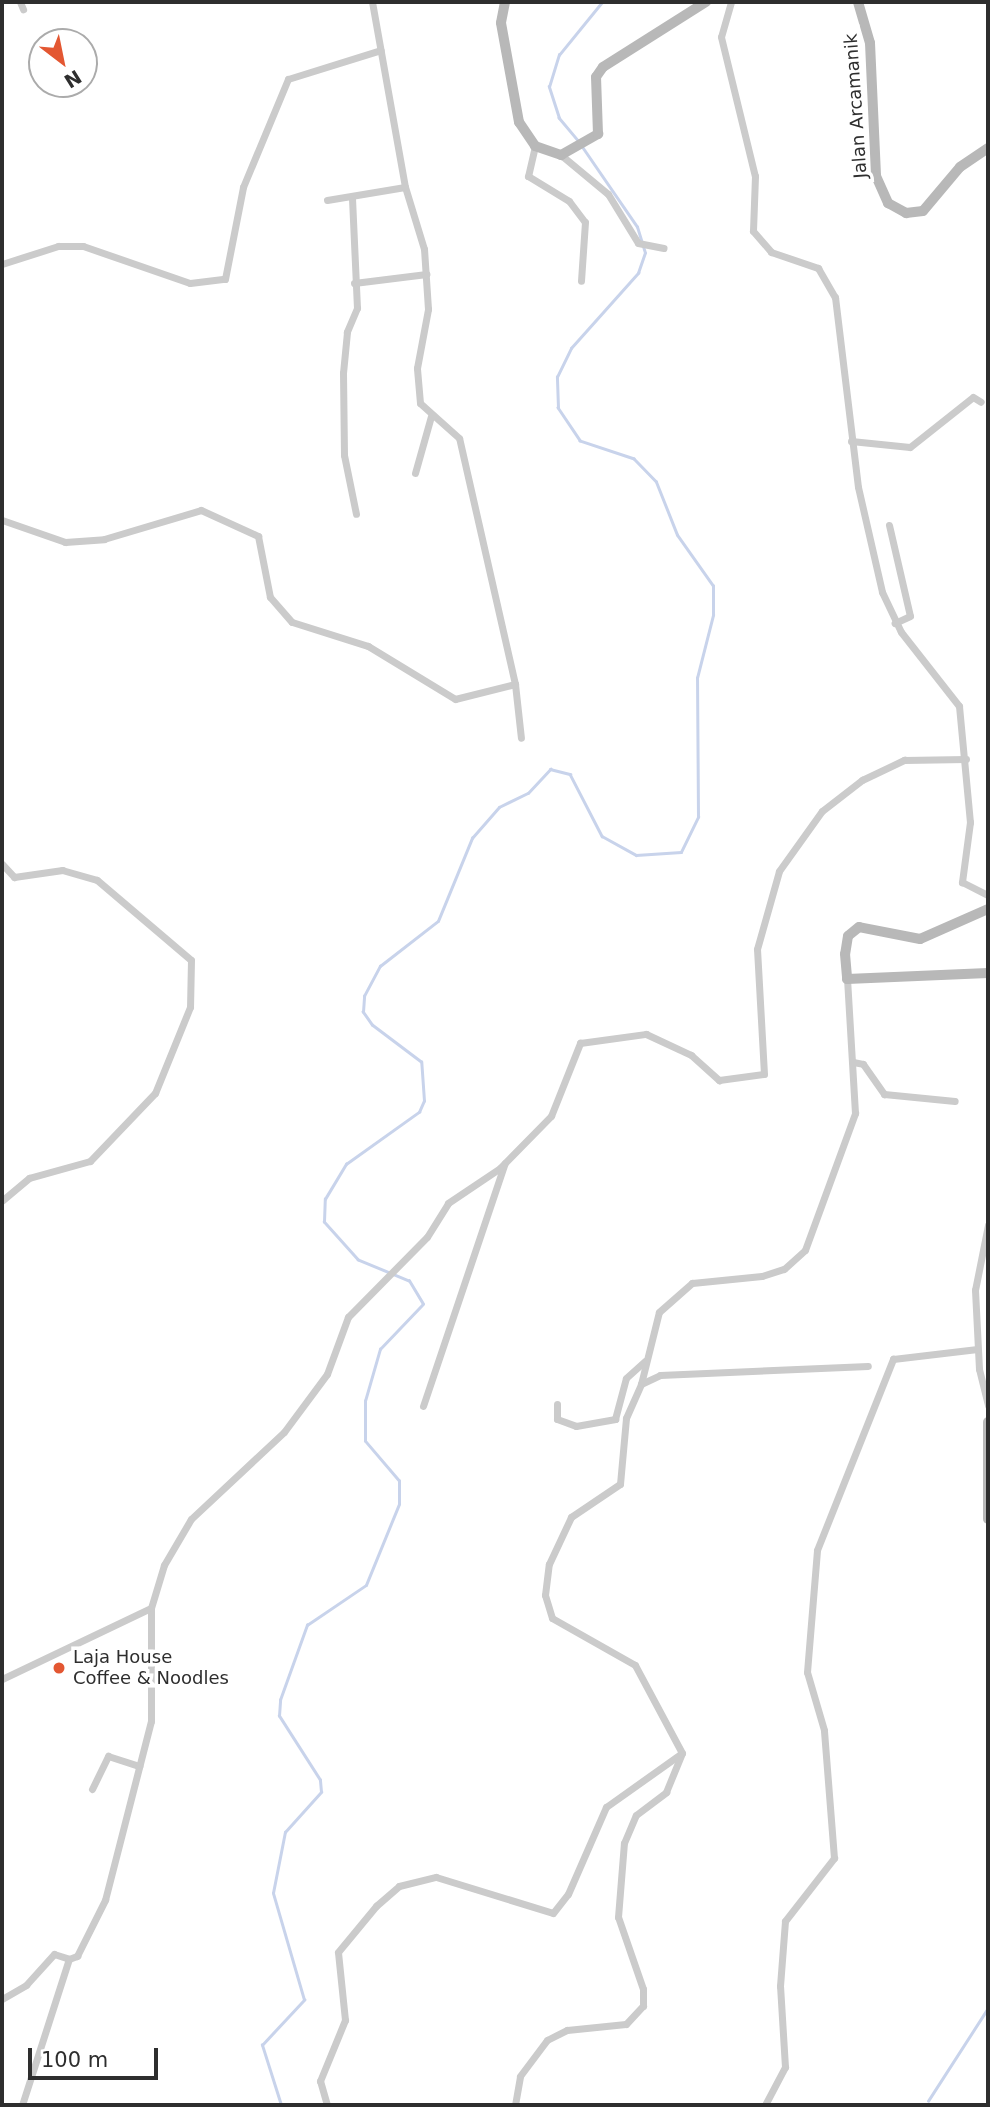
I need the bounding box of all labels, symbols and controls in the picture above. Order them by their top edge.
north arrow [28,28,98,98]
street label: Jalan Arcamanik [840,33,872,179]
text: N [60,66,86,93]
place label: Laja House Coffee & Noodles [73,1647,229,1690]
marker: Laja House Coffee & Noodles [51,1660,67,1676]
scale bar [32,2034,161,2078]
text: 100 m [41,2048,108,2072]

